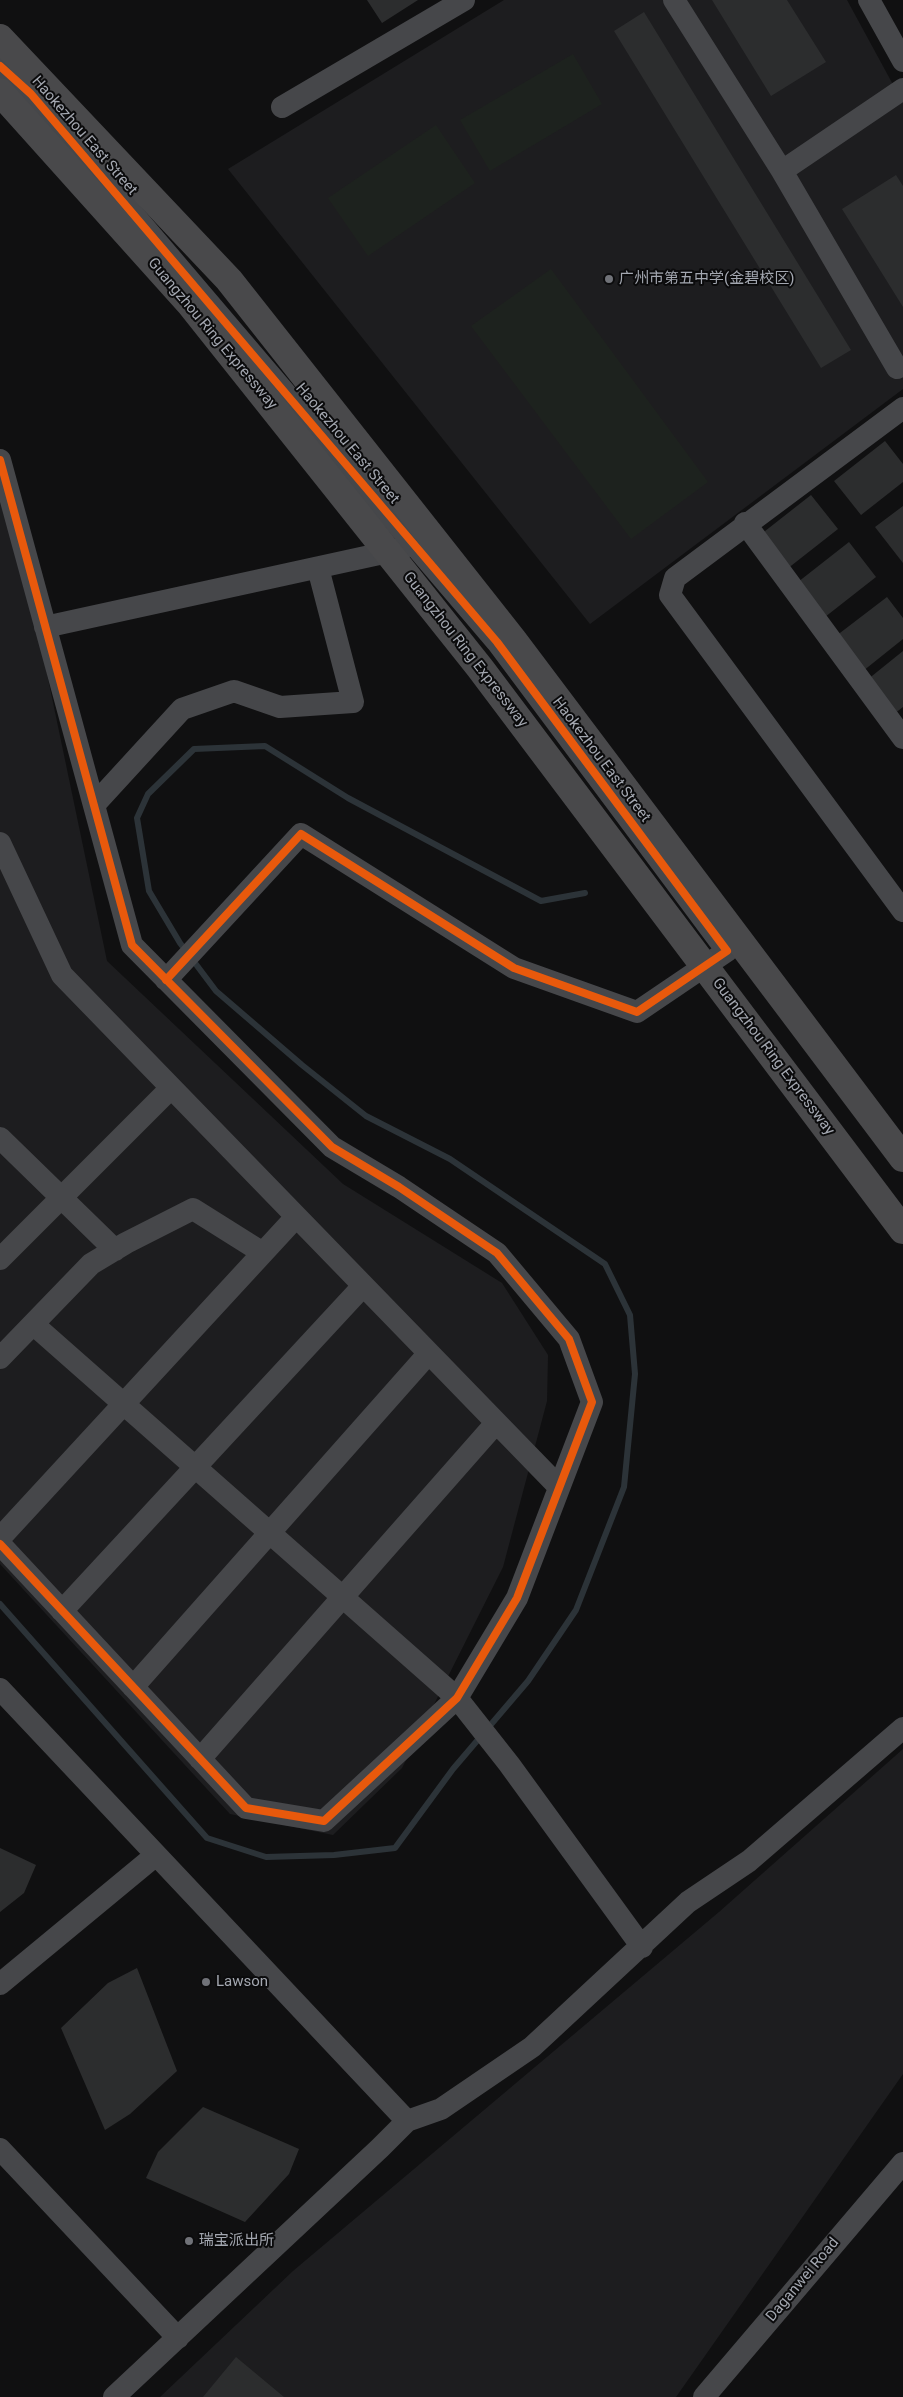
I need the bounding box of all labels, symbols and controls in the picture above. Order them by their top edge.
street label: Haokezhou East Street [27,73,141,199]
street label: Guangzhou Ring Expressway [143,255,281,413]
place label: 广州市第五中学(金碧校区) [619,270,794,288]
marker: 广州市第五中学(金碧校区) [603,273,615,285]
street label: Haokezhou East Street [291,380,403,508]
street label: Guangzhou Ring Expressway [399,569,531,731]
street label: Haokezhou East Street [548,694,654,826]
street label: Guangzhou Ring Expressway [708,975,838,1139]
place label: Lawson [216,1973,268,1991]
marker: Lawson [200,1976,212,1988]
place label: 瑞宝派出所 [199,2232,274,2250]
street label: Daganwei Road [763,2234,843,2326]
marker: 瑞宝派出所 [183,2235,195,2247]

